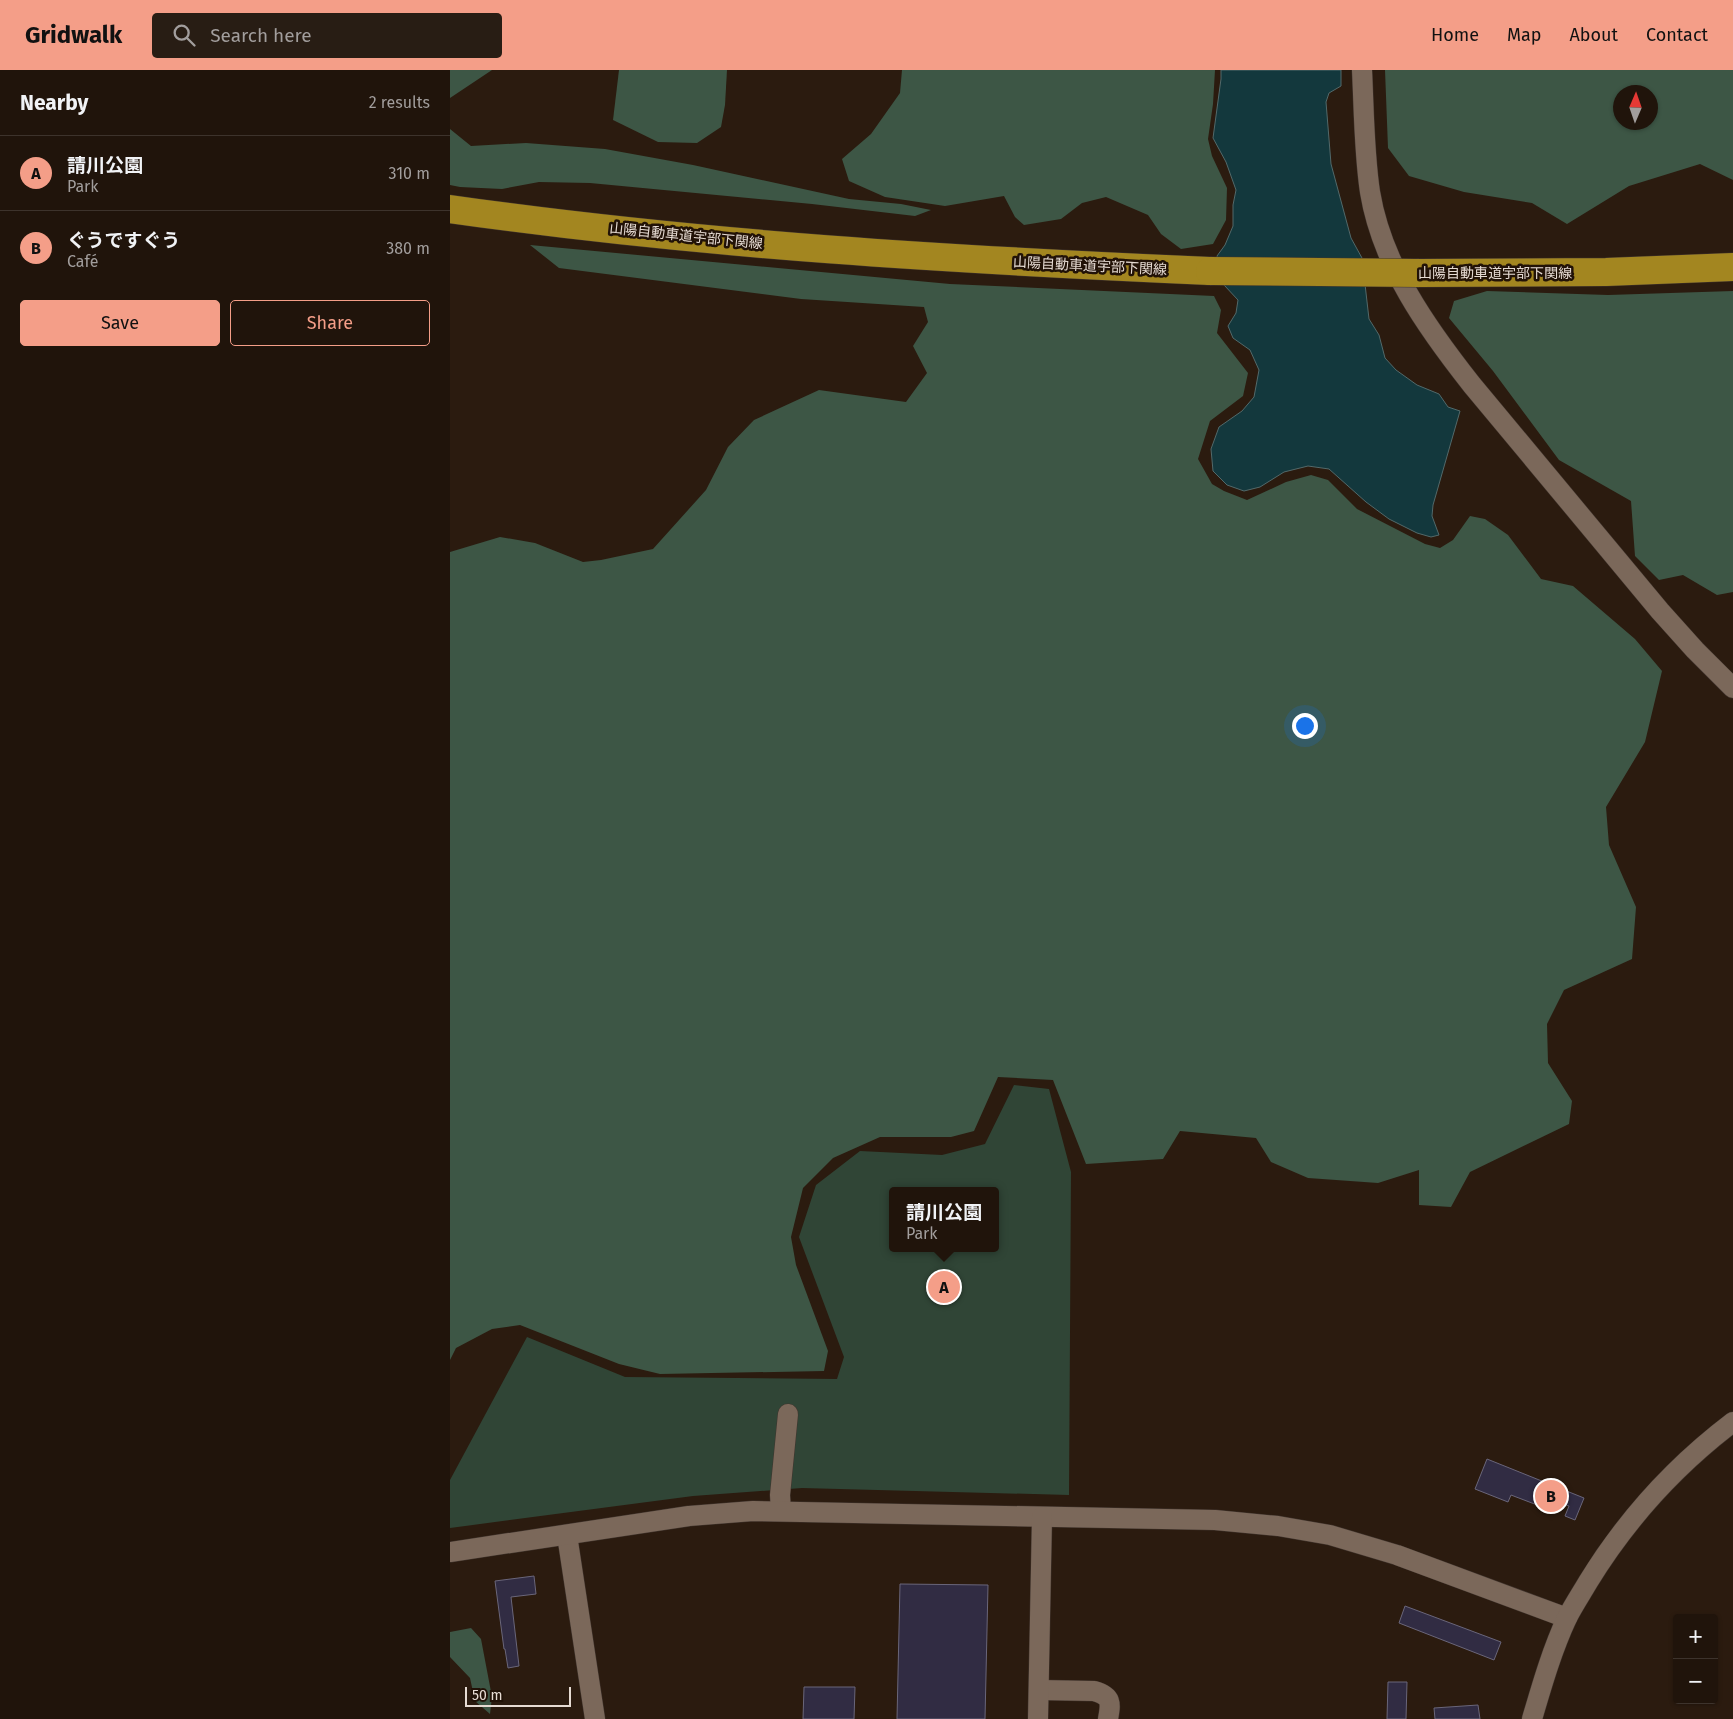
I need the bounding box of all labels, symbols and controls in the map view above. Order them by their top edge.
search box [152,13,502,58]
text: Gridwalk [25,21,122,49]
icon: search [170,21,198,49]
text: Search here [210,24,312,47]
text: Home [1431,24,1479,46]
text: Map [1507,24,1541,46]
text: About [1569,24,1618,46]
text: Contact [1646,24,1708,46]
north arrow [1613,85,1658,130]
text: Nearby [20,90,88,116]
text: 2 results [369,93,430,112]
text: 請川公園 [67,154,143,177]
text: A [31,164,41,183]
text: 310 m [389,164,430,183]
text: Park [67,177,99,196]
street label: 山陽自動車道宇部下関線 [609,219,763,253]
text: ぐうですぐう [67,229,180,252]
text: B [31,239,41,258]
text: 380 m [386,239,430,258]
text: Café [67,252,98,271]
street label: 山陽自動車道宇部下関線 [1013,253,1167,279]
street label: 山陽自動車道宇部下関線 [1418,265,1572,282]
button: Save [20,300,220,346]
button: Share [230,300,430,346]
your location [1292,713,1318,739]
popup [889,1187,999,1252]
text: 請川公園 [906,1201,982,1224]
text: Park [906,1224,937,1243]
pin: A [928,1268,960,1306]
pin: B [1535,1477,1567,1515]
map controls [1673,1614,1718,1704]
button: + [1673,1614,1718,1659]
button: − [1673,1659,1718,1704]
scale bar [465,1684,571,1707]
text: 50 m [472,1687,503,1704]

